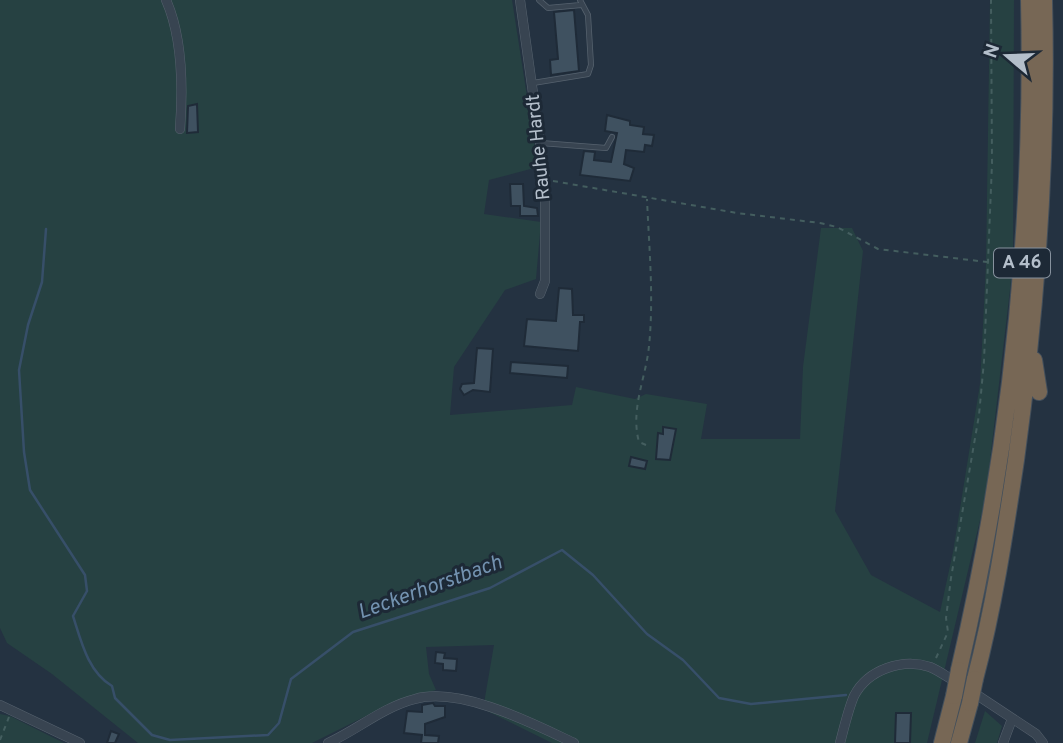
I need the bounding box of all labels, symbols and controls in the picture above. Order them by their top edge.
north arrow [972,21,1042,91]
text: N [979,41,1006,61]
street label: Rauhe Hardt [521,93,557,201]
road number: A 46 [994,248,1050,278]
water label: Leckerhorstbach [354,549,506,627]

